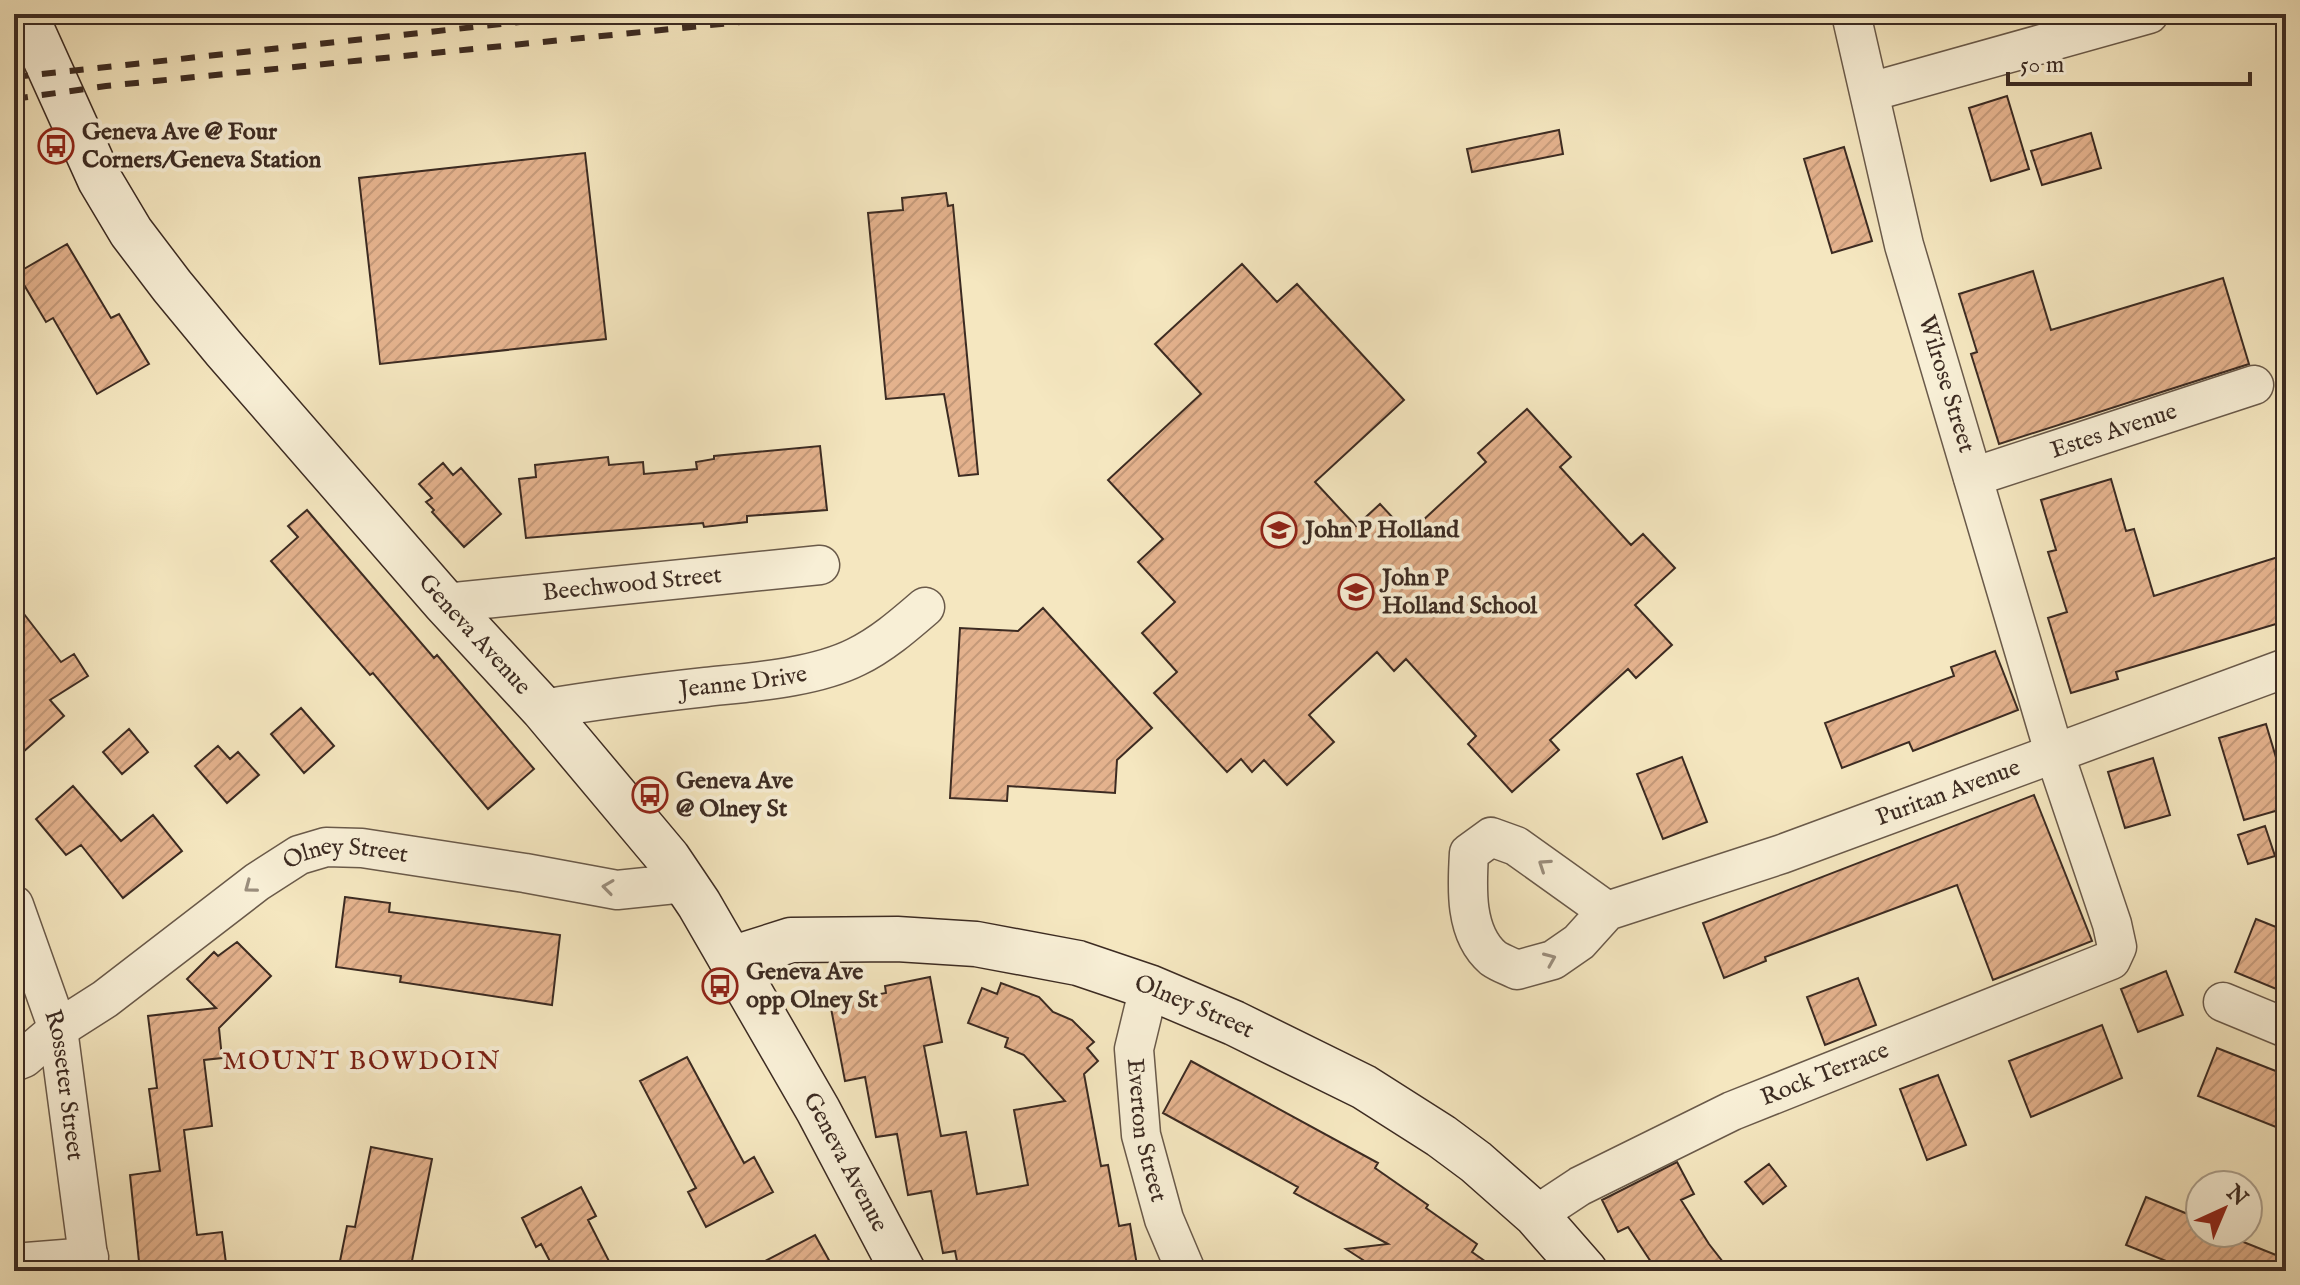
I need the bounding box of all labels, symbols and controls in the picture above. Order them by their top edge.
scale bar [2008,36,2250,86]
text: 50 m [2020,50,2064,81]
place label: Geneva Ave @ Four Corners/Geneva Station [82,117,321,176]
bus stop icon: Geneva Ave @ Four Corners/Geneva Station [37,127,75,165]
street label: Wilrose Street [1910,312,1982,456]
street label: Estes Avenue [2046,396,2181,466]
school or university icon: John P Holland [1260,511,1298,549]
place label: John P Holland [1302,515,1460,546]
street label: Beechwood Street [541,560,723,609]
place label: John P Holland School [1379,563,1537,622]
street label: Geneva Avenue [411,567,538,702]
school or university icon: John P Holland School [1337,573,1375,611]
street label: Jeanne Drive [675,658,810,706]
street label: Puritan Avenue [1872,752,2025,833]
place label: Geneva Ave @ Olney St [676,766,793,825]
bus stop icon: Geneva Ave @ Olney St [631,776,669,814]
street label: Olney Street [277,831,410,877]
one-way arrow [1538,860,1552,875]
one-way arrow [244,878,259,892]
one-way arrow [601,879,614,896]
one-way arrow [1542,952,1556,969]
place label: Geneva Ave opp Olney St [746,957,879,1016]
bus stop icon: Geneva Ave opp Olney St [701,967,739,1005]
street label: Olney Street [1130,968,1259,1046]
street label: Rosseter Street [37,1005,91,1162]
street label: Rock Terrace [1756,1035,1893,1113]
district label: MOUNT BOWDOIN [222,1045,502,1078]
street label: Everton Street [1119,1057,1174,1205]
street label: Geneva Avenue [796,1087,895,1237]
north arrow [2184,1169,2264,1249]
text: N [2219,1179,2253,1213]

